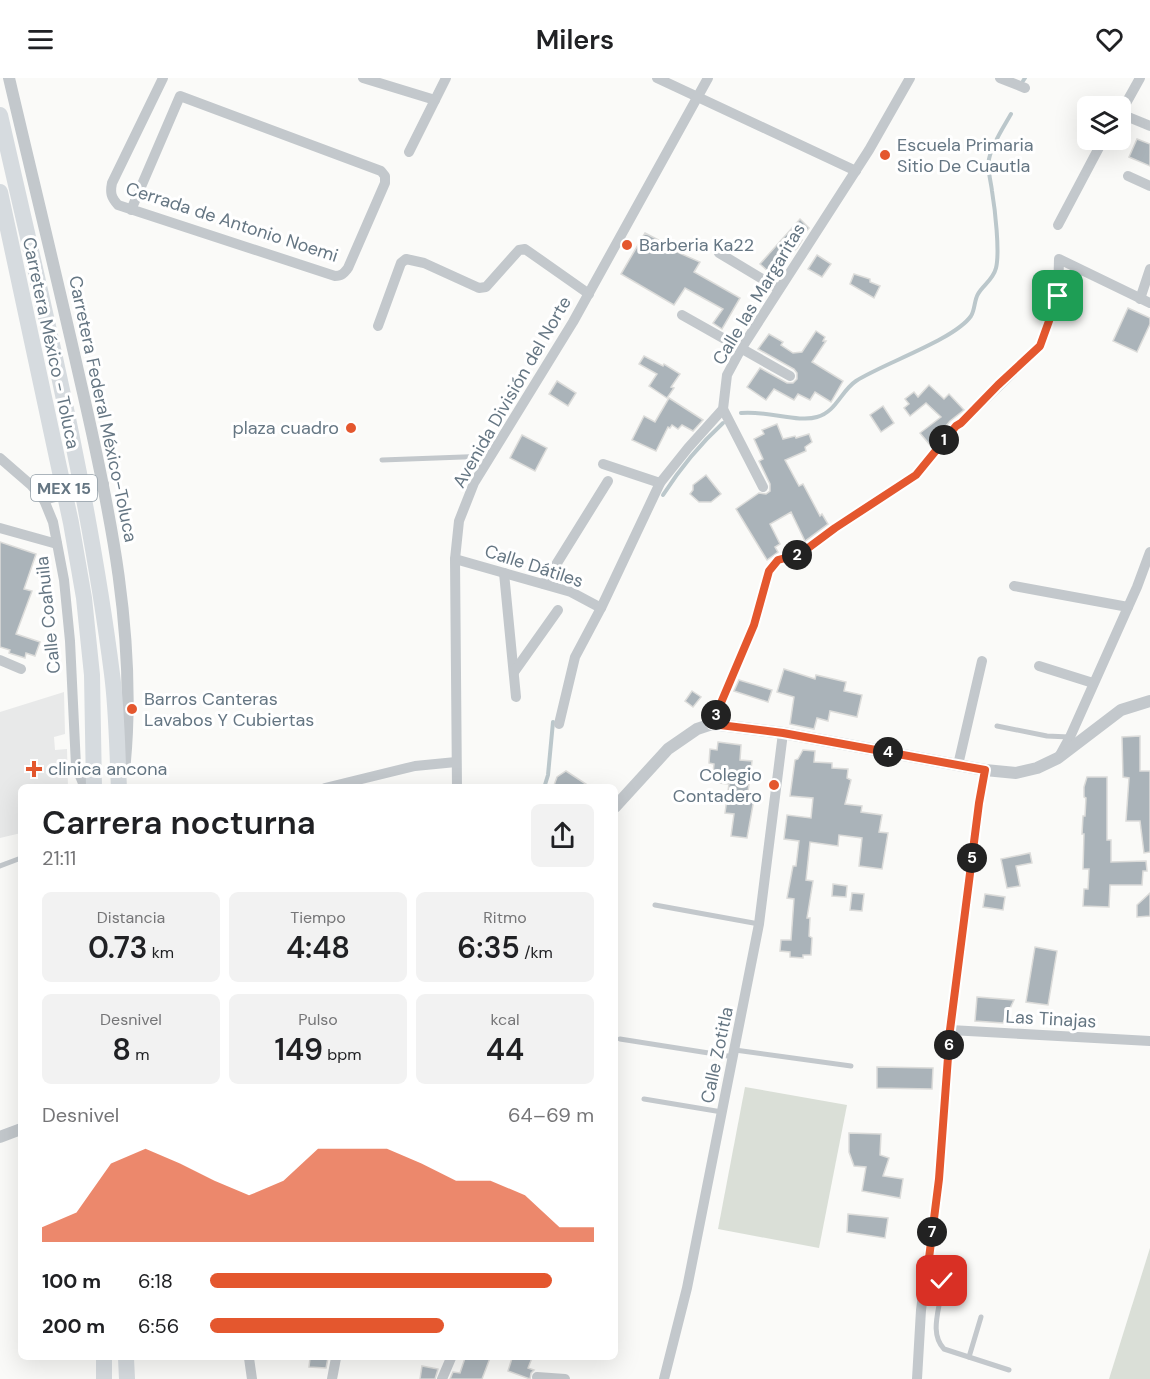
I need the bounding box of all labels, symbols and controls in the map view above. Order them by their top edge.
text: Milers [536,22,614,57]
icon: menu [24,23,57,56]
icon: heart [1093,23,1126,56]
map controls [1077,96,1131,150]
button: layers [1077,96,1131,150]
place label: Escuela Primaria Sitio De Cuautla [897,133,1034,178]
marker: Escuela Primaria Sitio De Cuautla [878,148,892,162]
street label: Cerrada de Antonio Noemi [123,176,341,268]
street label: Calle las Margaritas [707,219,811,369]
place label: Barberia Ka22 [639,233,754,257]
street label: Carretera México - Toluca [17,235,85,451]
marker: Barberia Ka22 [620,238,634,252]
pin [1032,270,1083,321]
street label: Carretera Federal México-Toluca [63,274,143,544]
icon: arrive [1041,279,1074,312]
street label: Avenida División del Norte [447,292,577,492]
place label: plaza cuadro [232,416,339,440]
marker: plaza cuadro [344,421,358,435]
pin: 1 [929,425,959,455]
text: 1 [941,429,947,450]
road number: MEX 15 [31,475,97,501]
street label: Calle Dátiles [482,539,586,593]
pin: 2 [782,540,812,570]
text: 2 [792,544,802,565]
street label: Calle Coahuila [30,555,66,675]
place label: Barros Canteras Lavabos Y Cubiertas [144,687,314,732]
pin: 3 [701,700,731,730]
marker: Barros Canteras Lavabos Y Cubiertas [125,702,139,716]
text: 3 [711,704,721,725]
pin: 4 [873,737,903,767]
text: 4 [883,741,893,762]
place label: clinica ancona [48,757,167,781]
marker: clinica ancona [25,760,43,778]
place label: Colegio Contadero [673,763,762,808]
marker: Colegio Contadero [767,778,781,792]
text: Carrera nocturna [42,801,316,844]
button: share [531,804,594,867]
pin: 5 [957,843,987,873]
text: 21:11 [42,845,76,871]
text: 5 [967,847,977,868]
text: Distancia [97,907,165,928]
text: Tiempo [290,907,346,928]
text: Ritmo [483,907,527,928]
text: 0.73 [88,928,147,967]
text: 4:48 [286,928,350,967]
text: 6:35 [457,928,520,967]
text: km [147,942,174,963]
text: /km [520,942,553,963]
street label: Calle Zotitla [695,1005,739,1105]
street label: Las Tinajas [1005,1005,1097,1033]
text: Desnivel [100,1009,162,1030]
text: Pulso [298,1009,338,1030]
text: kcal [491,1009,519,1030]
text: 8 [112,1030,131,1069]
text: 149 [274,1030,323,1069]
text: 44 [486,1030,524,1069]
pin: 6 [934,1030,964,1060]
text: 6 [944,1034,954,1055]
text: m [131,1044,150,1065]
text: bpm [323,1044,362,1065]
text: Desnivel [42,1102,119,1128]
text: 64–69 m [508,1102,594,1128]
pin: 7 [917,1217,947,1247]
text: 7 [928,1221,936,1242]
pin [916,1255,967,1306]
icon: check [925,1264,958,1297]
text: 100 m [42,1268,101,1294]
text: 6:18 [138,1268,173,1294]
text: 200 m [42,1313,105,1339]
text: 6:56 [138,1313,179,1339]

